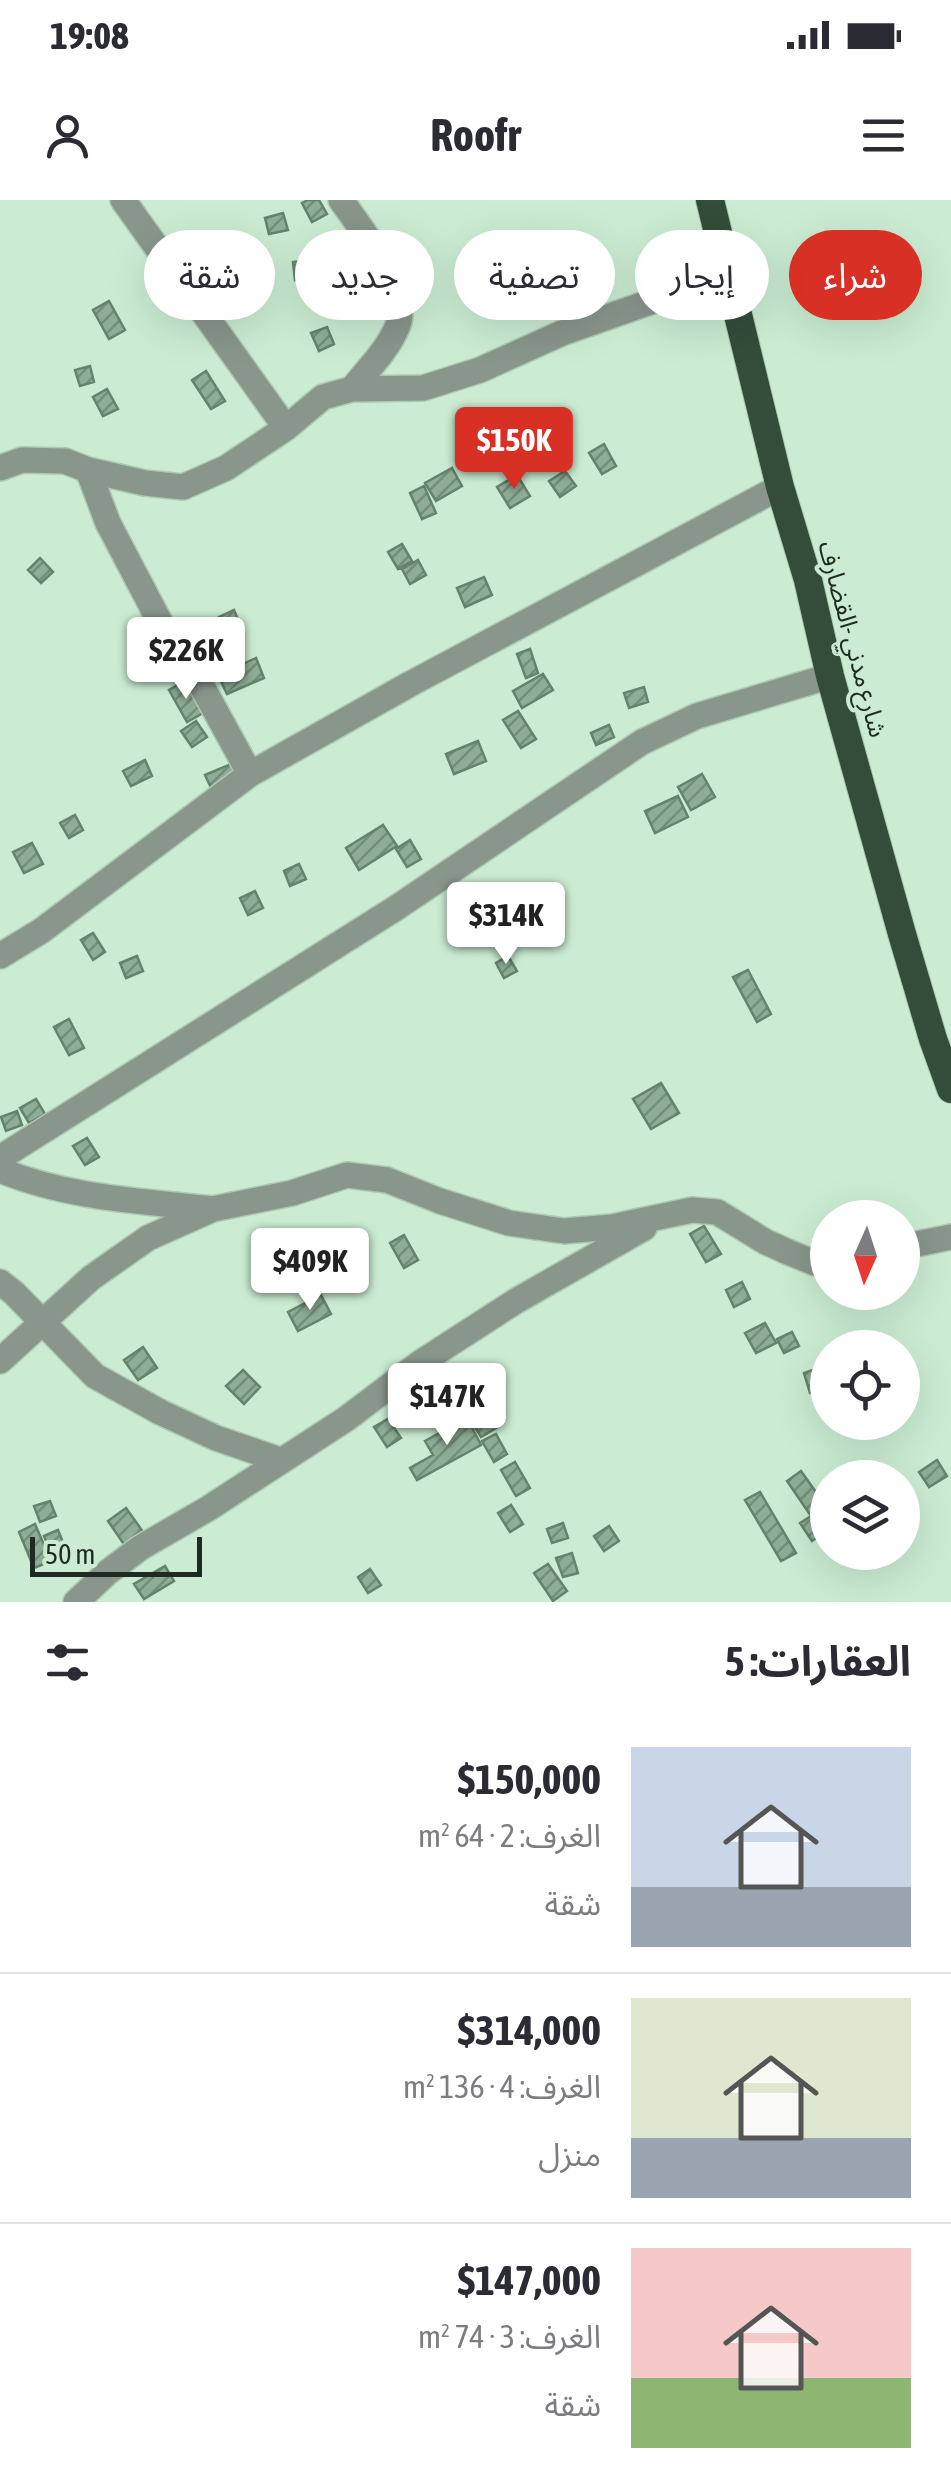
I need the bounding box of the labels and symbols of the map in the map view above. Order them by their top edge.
pin: $150K [444,407,584,492]
street label: شارع مدني -القضارف [808,538,893,742]
pin: $226K [116,617,256,702]
pin: $314K [436,882,576,967]
north arrow [810,1200,920,1310]
pin: $409K [240,1228,380,1313]
pin: $147K [377,1363,517,1448]
scale bar [30,1532,202,1576]

